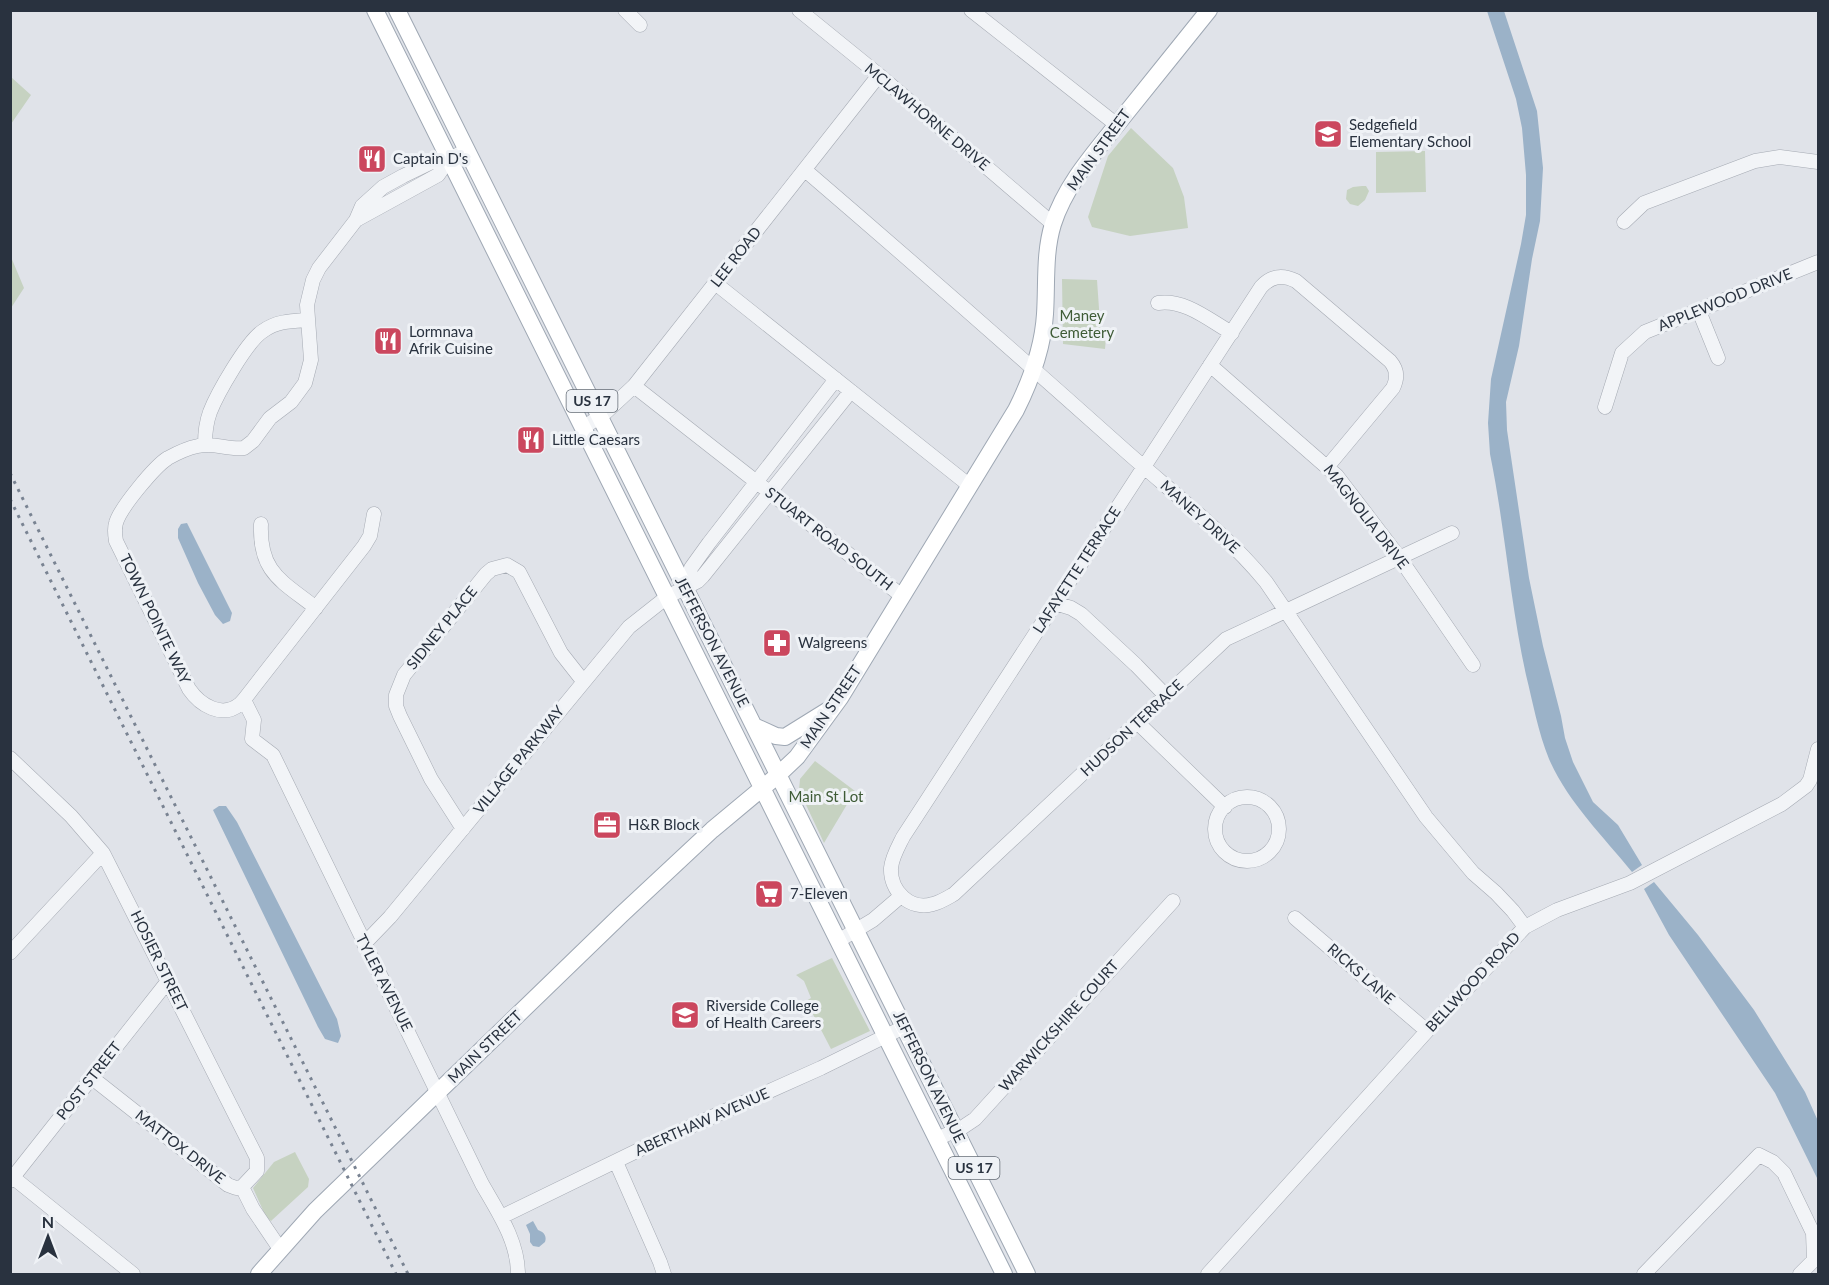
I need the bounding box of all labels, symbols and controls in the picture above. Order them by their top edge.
street label: MCLAWHORNE DRIVE [862,59,994,174]
street label: MAIN STREET [1063,105,1134,194]
place label: Sedgefield Elementary School [1349,115,1471,150]
school or university icon: Sedgefield Elementary School [1312,118,1344,150]
restaurant icon: Captain D's [356,143,388,175]
place label: Captain D's [393,149,468,167]
street label: LEE ROAD [706,223,764,290]
street label: APPLEWOOD DRIVE [1655,264,1794,334]
park label: Maney Cemetery [1050,306,1114,341]
place label: Lormnava Afrik Cuisine [409,322,493,357]
restaurant icon: Lormnava Afrik Cuisine [372,325,404,357]
road number: US 17 [566,390,618,412]
restaurant icon: Little Caesars [515,424,547,456]
place label: Little Caesars [552,430,640,448]
street label: MAGNOLIA DRIVE [1320,461,1413,572]
street label: MANEY DRIVE [1157,476,1244,557]
street label: STUART ROAD SOUTH [762,483,897,594]
street label: LAFAYETTE TERRACE [1029,503,1124,636]
street label: TOWN POINTE WAY [117,551,195,687]
street label: JEFFERSON AVENUE [672,573,754,710]
street label: SIDNEY PLACE [402,582,480,673]
pharmacy icon: Walgreens [761,627,793,659]
place label: Walgreens [798,633,867,651]
street label: MAIN STREET [796,661,865,751]
street label: HUDSON TERRACE [1076,675,1186,779]
street label: VILLAGE PARKWAY [469,701,568,817]
park label: Main St Lot [789,787,864,805]
office icon: H&R Block [591,809,623,841]
place label: H&R Block [628,815,700,833]
supermarket icon: 7-Eleven [753,878,785,910]
place label: 7-Eleven [790,884,848,902]
street label: HOSIER STREET [128,907,192,1014]
street label: BELLWOOD ROAD [1421,928,1523,1035]
street label: TYLER AVENUE [353,931,417,1034]
street label: RICKS LANE [1324,939,1399,1007]
street label: WARWICKSHIRE COURT [995,956,1122,1095]
place label: Riverside College of Health Careers [706,996,821,1031]
school or university icon: Riverside College of Health Careers [669,999,701,1031]
street label: MAIN STREET [443,1006,525,1086]
street label: JEFFERSON AVENUE [890,1008,970,1145]
street label: POST STREET [52,1038,124,1123]
street label: ABERTHAW AVENUE [632,1083,772,1159]
street label: MATTOX DRIVE [132,1105,229,1187]
road number: US 17 [948,1157,1000,1179]
north arrow [18,1207,78,1267]
text: N [42,1212,54,1231]

